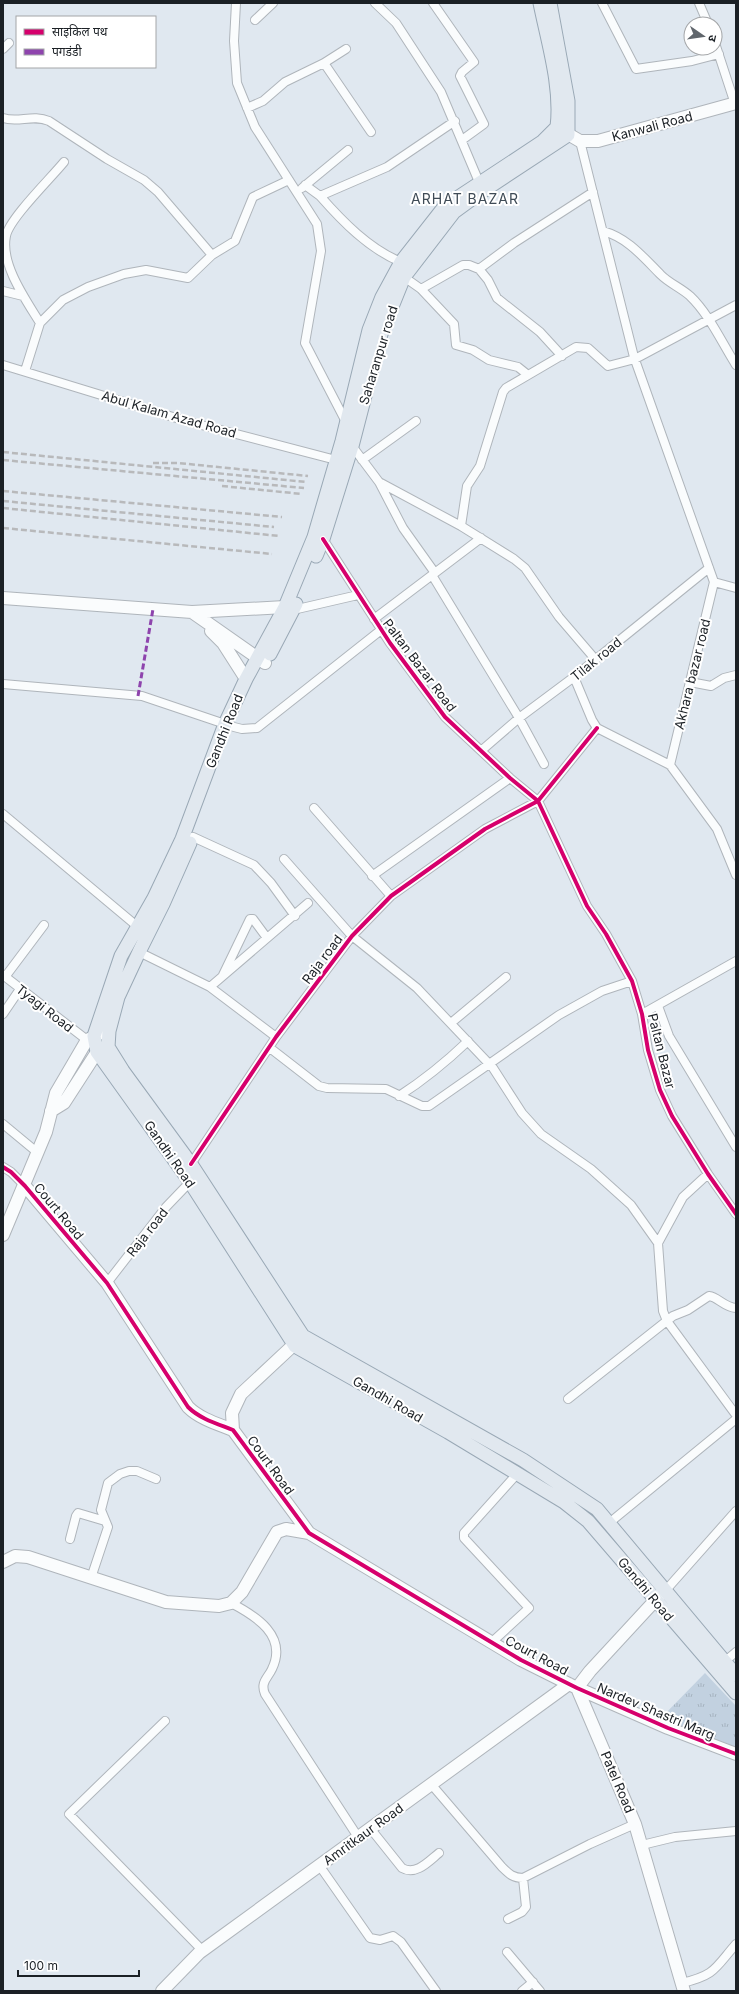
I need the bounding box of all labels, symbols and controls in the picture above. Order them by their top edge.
legend [16,16,156,68]
north arrow [683,16,723,56]
text: साइकिल पथ [52,24,108,39]
text: उ [705,34,720,44]
text: पगडंडी [52,44,82,59]
street label: Kanwali Road [610,108,694,144]
district label: ARHAT BAZAR [411,190,519,207]
street label: Saharanpur road [355,304,401,406]
street label: Abul Kalam Azad Road [100,387,238,441]
street label: Paltan Bazar Road [380,615,460,715]
street label: Akhara bazar road [671,617,713,731]
street label: Tilak road [567,634,625,684]
street label: Gandhi Road [202,692,246,770]
street label: Raja road [298,931,346,987]
street label: Tyagi Road [13,981,77,1035]
street label: Paltan Bazar [645,1012,679,1090]
street label: Gandhi Road [141,1117,199,1191]
street label: Court Road [31,1179,87,1243]
street label: Raja road [123,1204,171,1260]
street label: Gandhi Road [350,1372,426,1426]
street label: Court Road [244,1432,298,1498]
street label: Gandhi Road [615,1554,677,1624]
street label: Court Road [503,1632,571,1678]
street label: Nardev Shastri Marg [595,1679,717,1743]
street label: Patel Road [598,1749,638,1815]
street label: Amritkaur Road [320,1800,406,1868]
scale bar [18,1952,139,1978]
text: 100 m [24,1958,58,1973]

